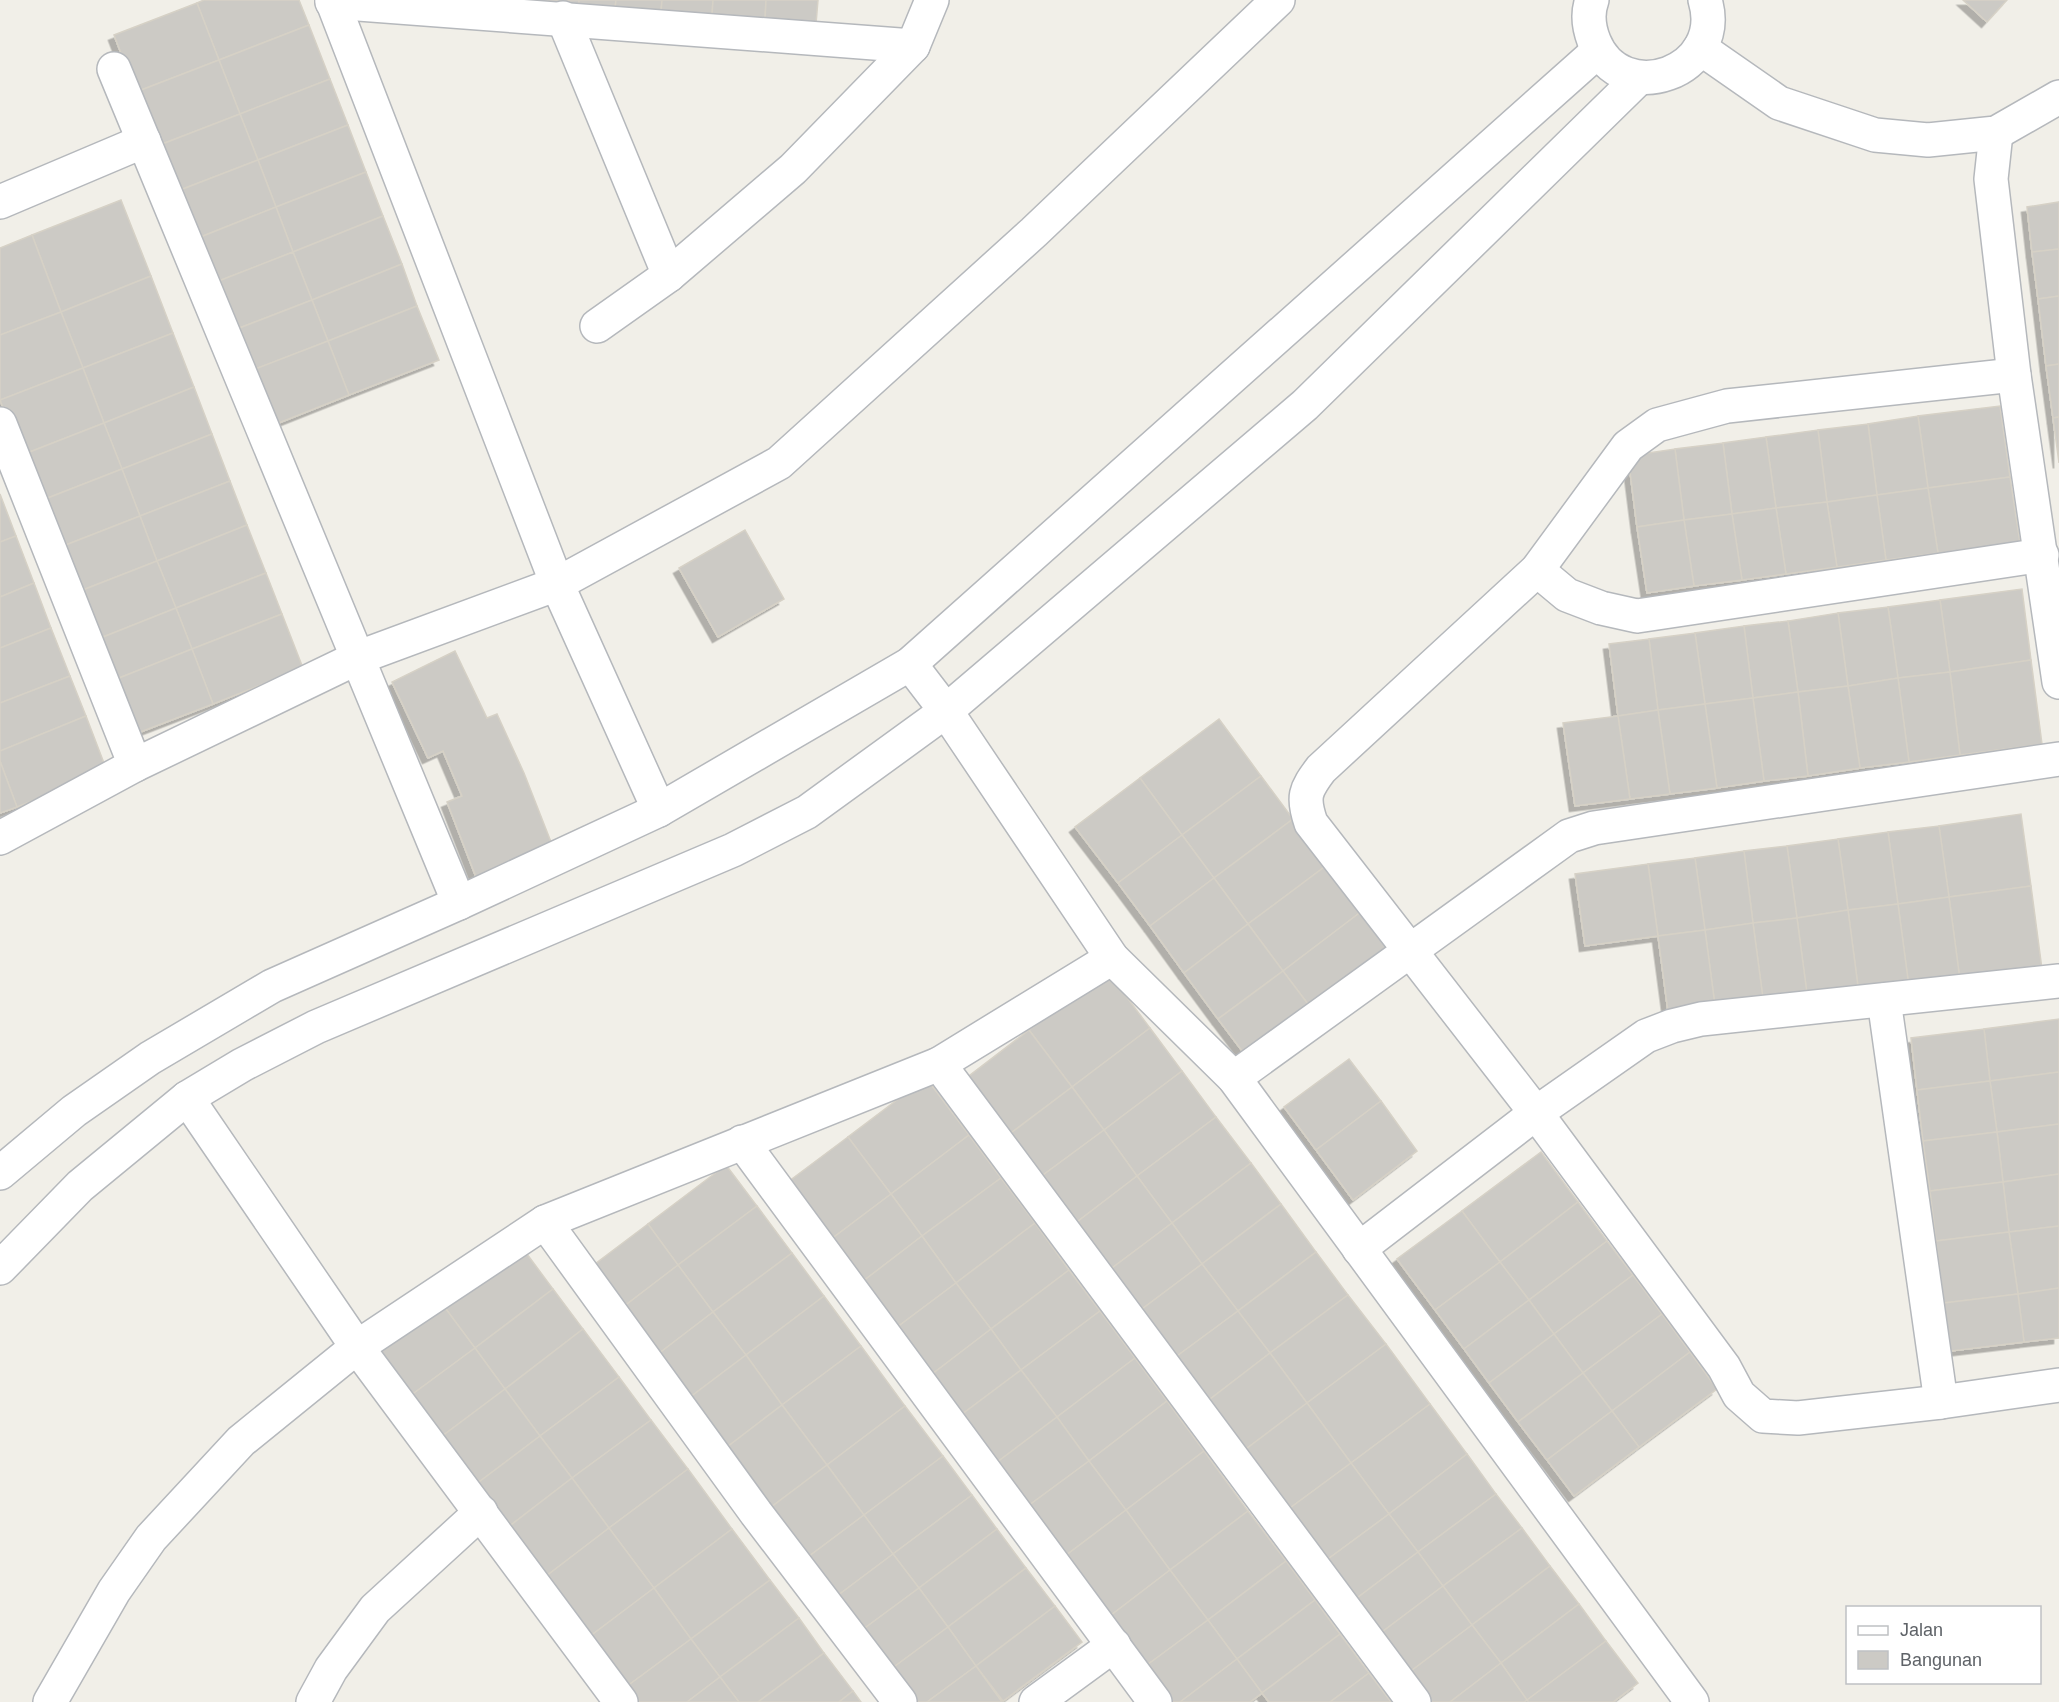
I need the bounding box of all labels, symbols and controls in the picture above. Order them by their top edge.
legend [1846,1606,2041,1684]
text: Jalan [1900,1620,1943,1640]
text: Bangunan [1900,1650,1982,1670]

